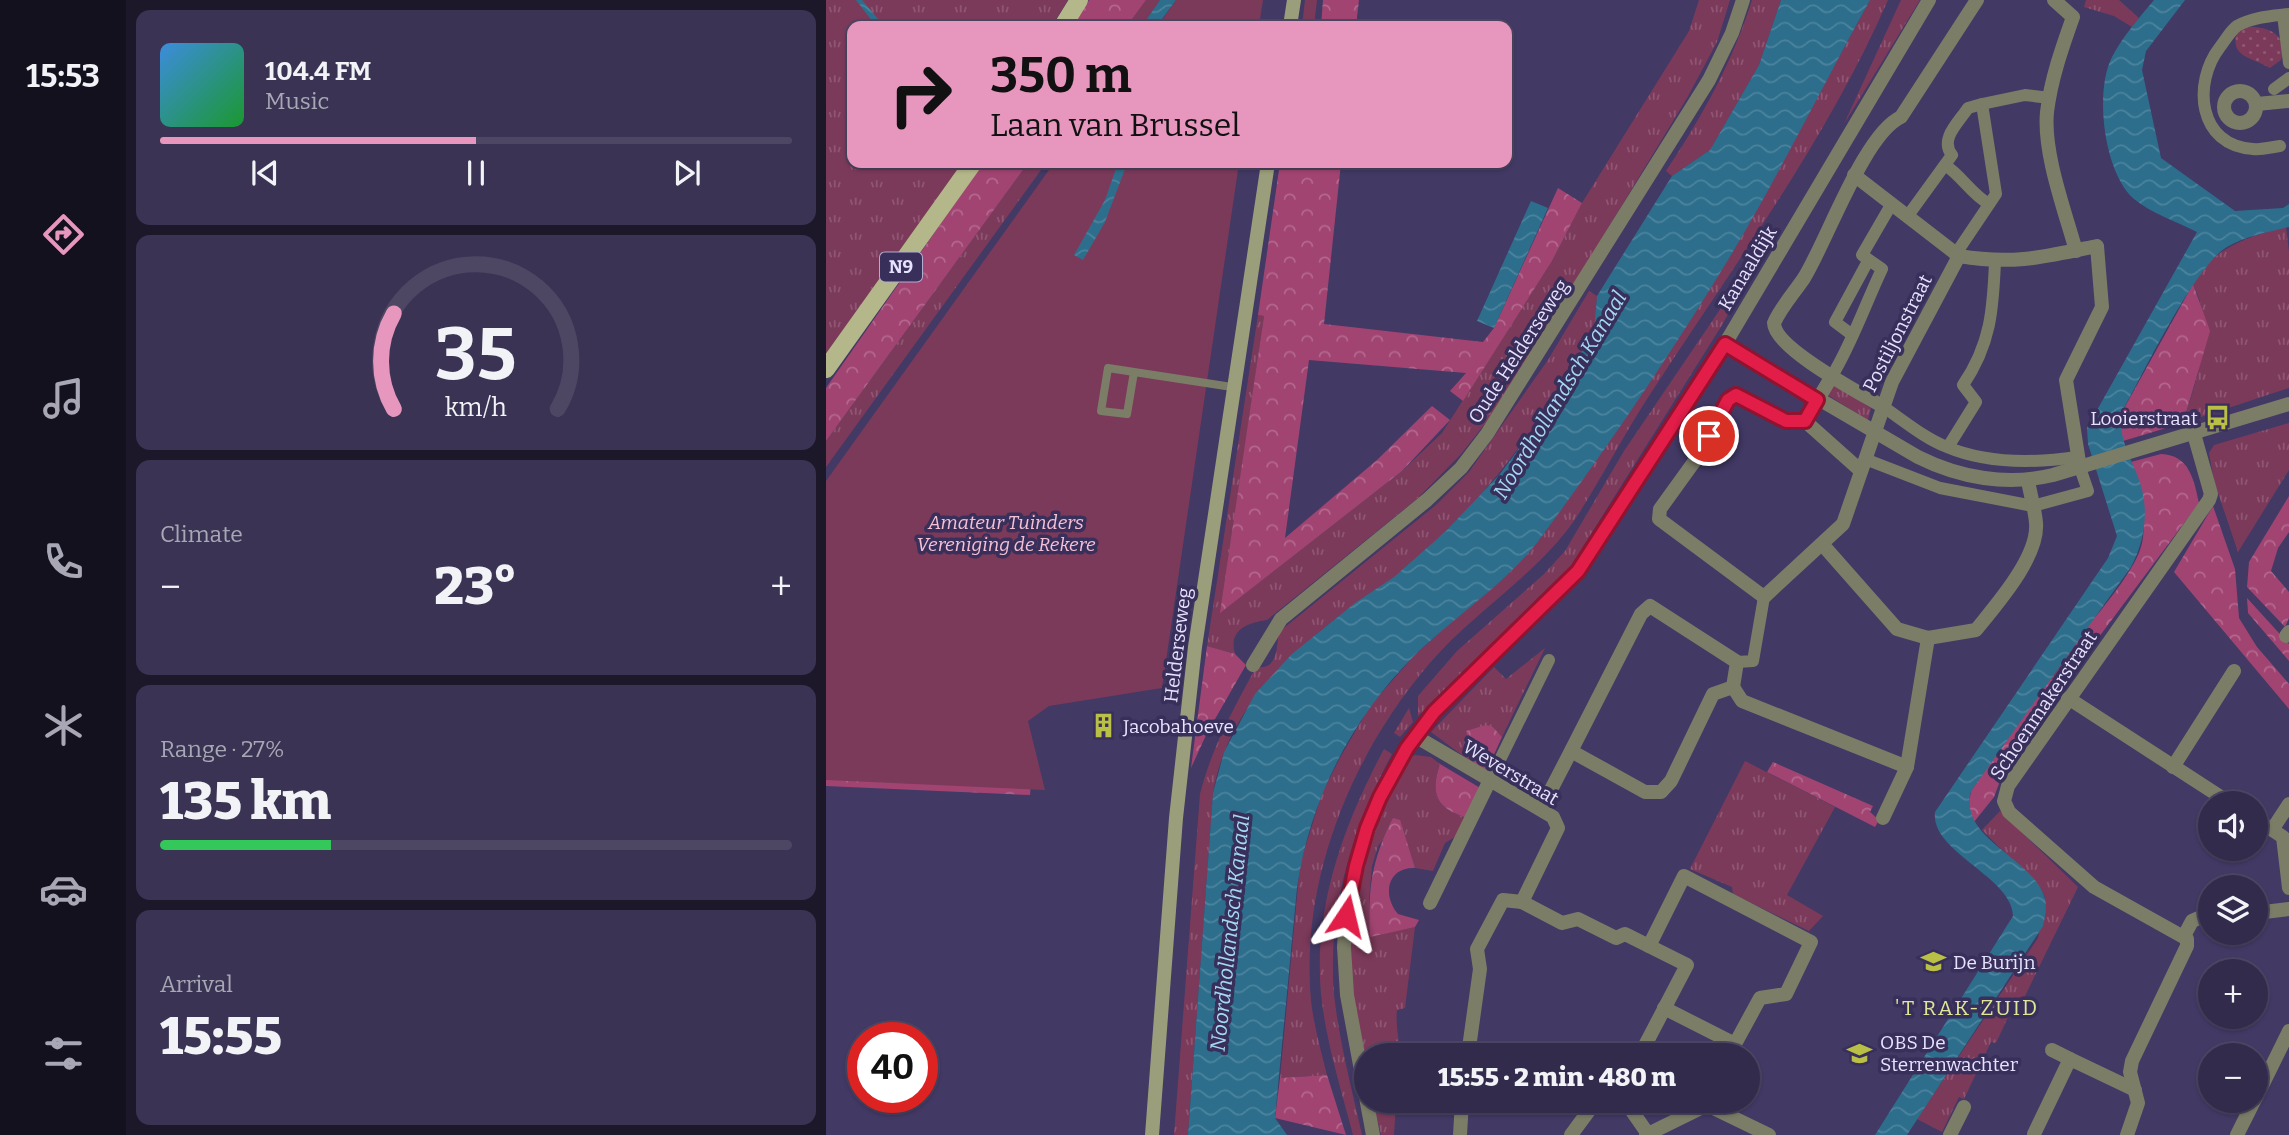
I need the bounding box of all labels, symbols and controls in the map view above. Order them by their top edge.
text: 350 m [990,46,1132,105]
icon: right [875,49,966,140]
text: 104.4 FM [265,56,371,87]
text: 15:53 [26,57,100,95]
text: Music [265,87,329,115]
text: Laan van Brussel [990,106,1240,144]
icon: previous [246,154,284,192]
icon: pause [457,154,495,192]
icon: next [668,154,706,192]
icon: directions [39,210,88,259]
street label: Kanaaldijk [1713,222,1782,315]
road number: N9 [880,253,922,282]
street label: Postiljonstraat [1858,271,1937,396]
street label: Oude Helderseweg [1463,275,1574,427]
water label: Noordhollandsch Kanaal [1488,286,1633,504]
text: 35 [435,311,517,398]
icon: music [39,374,88,423]
text: km/h [445,392,507,422]
bus stop icon: Looierstraat [2204,404,2232,432]
pin [1679,406,1739,466]
place label: Looierstraat [2090,407,2198,430]
icon: arrive [1690,417,1728,455]
park label: Amateur Tuinders Vereniging de Rekere [916,511,1096,556]
text: Climate [160,520,243,548]
icon: phone [39,537,88,586]
text: 23° [434,555,517,618]
text: − [160,564,181,610]
text: + [770,564,792,610]
street label: Helderseweg [1159,586,1196,704]
street label: Schoenmakerstraat [1985,627,2102,784]
icon: climate [39,701,88,750]
building icon: Jacobahoeve [1089,712,1117,740]
place label: Jacobahoeve [1122,715,1234,738]
text: Range · 27% [160,735,284,763]
street label: Weverstraat [1459,735,1563,810]
text: 135 km [160,770,331,833]
map controls [2198,791,2268,1113]
button: sound [2198,791,2268,861]
water label: Noordhollandsch Kanaal [1205,813,1255,1053]
icon: car [39,865,88,914]
button: layers [2198,875,2268,945]
position arrow [1309,879,1383,953]
school or university icon: De Burijn [1919,948,1947,976]
place label: De Burijn [1953,951,2035,974]
button: + [2198,959,2268,1029]
text: Arrival [160,970,233,998]
district label: 'T RAK-ZUID [1895,995,2039,1021]
text: 15:55 [160,1005,282,1068]
speed limit sign: 40 [847,1022,938,1113]
icon: filters [39,1029,88,1078]
place label: OBS De Sterrenwachter [1880,1031,2019,1076]
school or university icon: OBS De Sterrenwachter [1846,1039,1874,1067]
button: − [2198,1043,2268,1113]
text: 15:55 · 2 min · 480 m [1438,1062,1676,1093]

